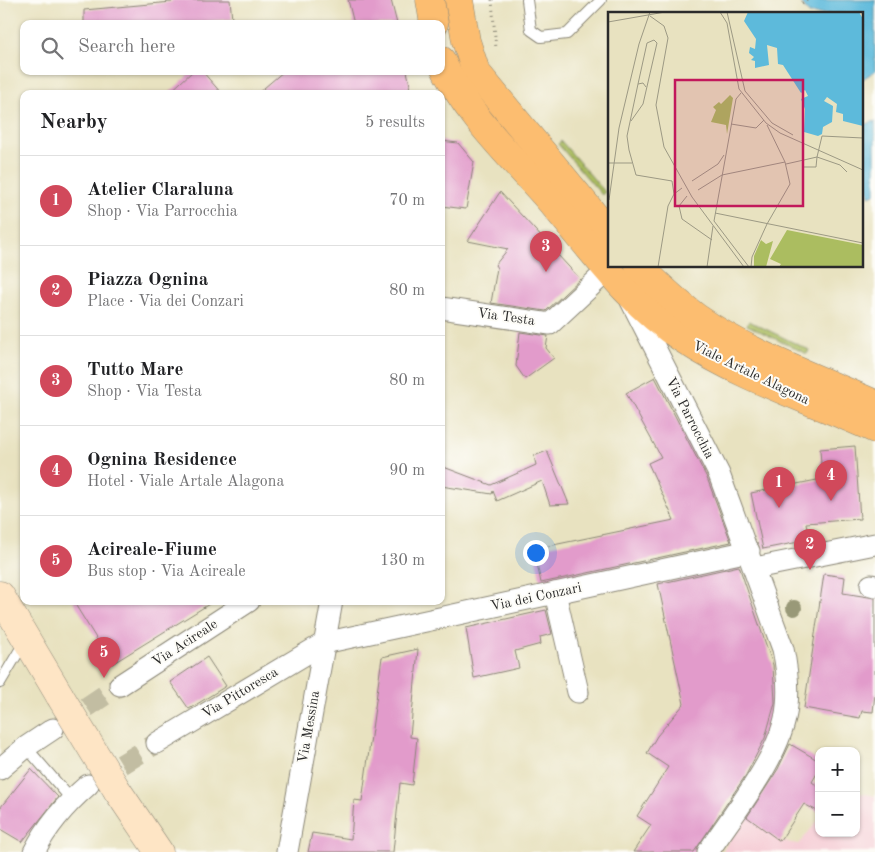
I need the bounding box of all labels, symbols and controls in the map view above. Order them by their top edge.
inset map [608,12,862,268]
search box [20,20,445,75]
icon: search [38,34,66,62]
text: Search here [78,38,175,57]
text: Nearby [40,112,108,133]
text: 5 results [365,115,425,131]
text: Atelier Claraluna [87,181,234,200]
text: 1 [51,193,61,209]
text: 70 m [389,193,425,209]
text: Shop · Via Parrocchia [87,204,238,220]
pin: 3 [530,231,562,272]
text: Piazza Ognina [87,271,209,290]
text: 2 [51,283,61,299]
text: 80 m [389,283,425,299]
text: Place · Via dei Conzari [87,294,244,310]
street label: Via Testa [476,306,536,328]
street label: Viale Artale Alagona [690,339,812,407]
text: Tutto Mare [87,361,184,380]
text: 3 [51,373,61,389]
text: 80 m [389,373,425,389]
street label: Via Parrocchia [663,375,717,461]
text: Shop · Via Testa [87,384,202,400]
text: Ognina Residence [87,451,237,470]
pin: 4 [815,460,847,501]
text: 4 [51,463,61,479]
text: 90 m [389,463,425,479]
pin: 1 [763,467,795,508]
text: Hotel · Viale Artale Alagona [87,474,284,490]
pin: 2 [794,529,826,570]
your location [523,540,549,566]
text: Acireale-Fiume [87,541,217,560]
text: 5 [51,553,61,569]
text: 130 m [380,553,425,569]
text: Bus stop · Via Acireale [87,564,246,580]
street label: Via dei Conzari [489,580,583,613]
street label: Via Acireale [150,617,220,669]
pin: 5 [88,637,120,678]
street label: Via Pittoresca [199,665,281,721]
street label: Via Messina [296,690,322,764]
map controls [815,747,860,837]
button: + [815,747,860,792]
button: − [815,792,860,837]

